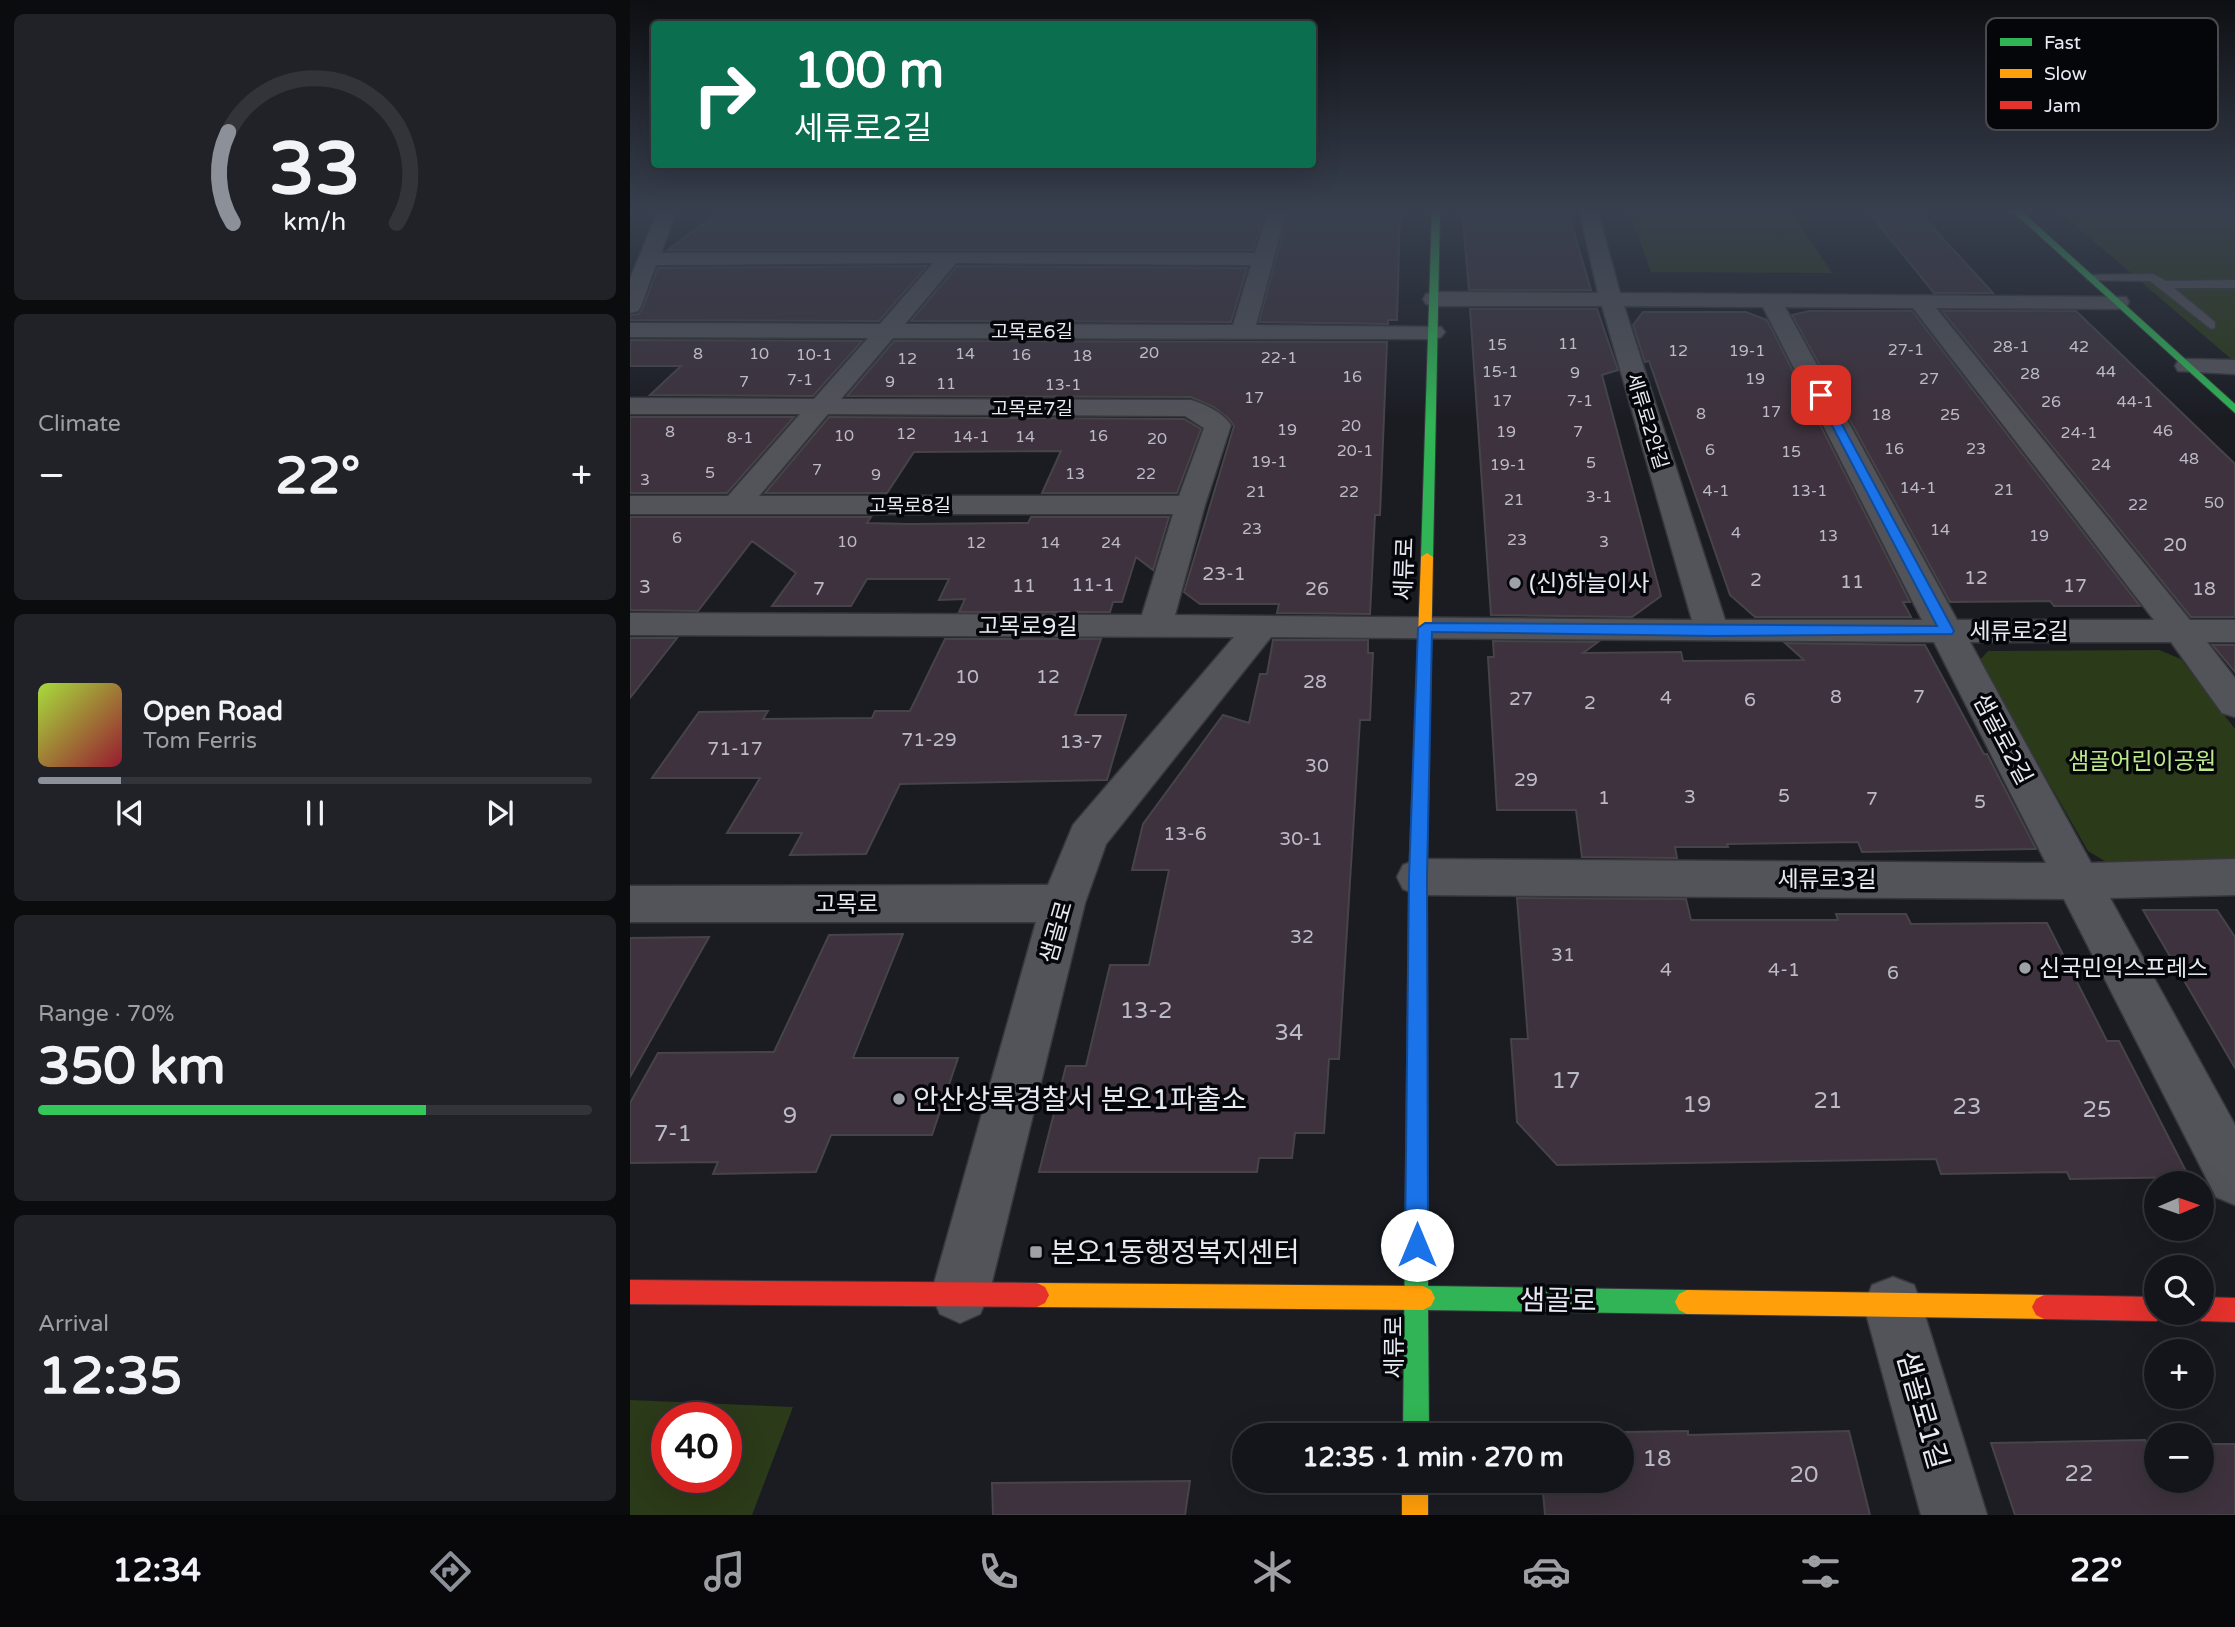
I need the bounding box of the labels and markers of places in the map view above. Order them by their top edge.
pin [1791,365,1851,425]
place label: (신)하늘이사 [1529,570,1649,598]
marker: (신)하늘이사 [1507,575,1523,591]
place label: 신국민익스프레스 [2039,955,2208,983]
marker: 신국민익스프레스 [2017,960,2033,976]
place label: 안산상록경찰서 본오1파출소 [913,1083,1247,1117]
marker: 안산상록경찰서 본오1파출소 [891,1091,907,1107]
place label: 본오1동행정복지센터 [1050,1236,1299,1270]
marker: 본오1동행정복지센터 [1028,1244,1044,1260]

